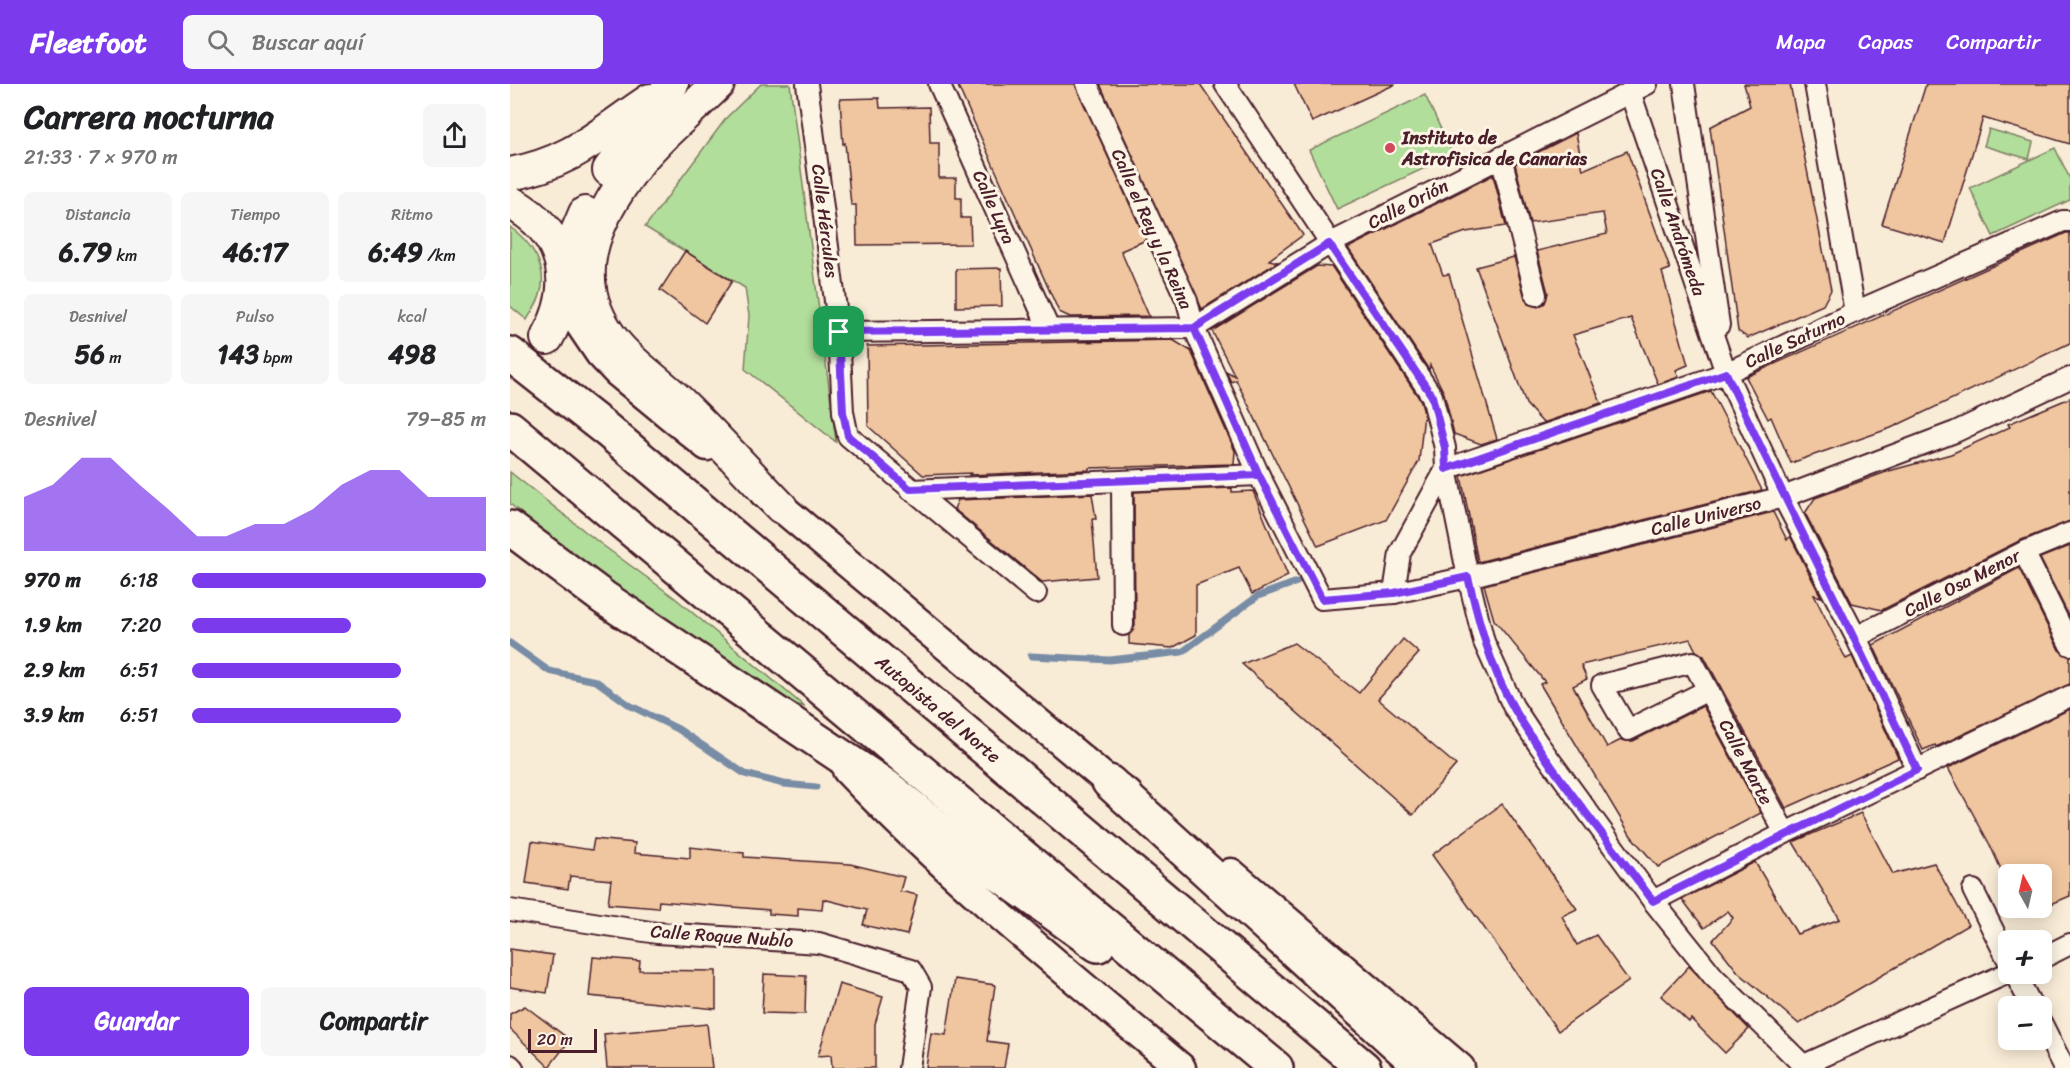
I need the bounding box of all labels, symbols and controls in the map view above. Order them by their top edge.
search box [183,15,603,69]
text: Fleetfoot [30,18,147,67]
text: Buscar aquí [252,23,364,62]
text: Mapa [1776,23,1825,61]
text: Capas [1858,23,1913,61]
text: Compartir [1946,23,2040,61]
icon: search [204,26,237,59]
text: Carrera nocturna [24,88,274,146]
button: share [423,104,486,167]
place label: Instituto de Astrofisica de Canarias [1401,122,1588,175]
text: 21:33 · 7 × 970 m [24,140,178,175]
marker: Instituto de Astrofisica de Canarias [1383,141,1397,155]
street label: Calle el Rey y la Reina [1102,143,1202,316]
street label: Calle Hércules [802,162,848,280]
street label: Calle Andrómeda [1641,164,1715,301]
street label: Calle Lyra [963,165,1025,249]
street label: Calle Orión [1362,170,1454,238]
text: Distancia [65,200,131,229]
text: Tiempo [230,200,280,229]
text: Ritmo [391,200,433,229]
text: 6.79 [59,229,112,275]
text: 46:17 [223,229,287,275]
text: 6:49 [368,229,423,275]
text: km [112,241,137,270]
text: /km [423,241,456,270]
text: Desnivel [69,302,127,331]
text: Pulso [236,302,274,331]
text: kcal [397,302,427,331]
street label: Calle Saturno [1739,303,1851,377]
pin [813,306,864,357]
icon: arrive [822,315,855,348]
text: 56 [74,331,105,377]
text: 143 [217,331,259,377]
text: 498 [388,331,436,377]
text: m [105,343,122,372]
text: bpm [259,343,293,372]
text: Desnivel [24,402,96,437]
text: 79–85 m [406,402,486,437]
street label: Calle Universo [1647,487,1765,545]
street label: Calle Osa Menor [1898,539,2027,626]
text: 970 m [24,563,81,598]
text: 6:18 [120,563,158,598]
text: 1.9 km [24,608,82,643]
text: 7:20 [120,608,162,643]
street label: Autopista del Norte [867,646,1008,772]
text: 2.9 km [24,653,85,688]
text: 6:51 [120,653,158,688]
text: 3.9 km [24,698,84,733]
text: 6:51 [120,698,158,733]
street label: Calle Marte [1710,713,1782,811]
north arrow [1998,864,2052,918]
map controls [1998,864,2052,1050]
street label: Calle Roque Nublo [650,915,794,957]
button: + [1998,930,2052,984]
button: Guardar [24,987,249,1056]
button: Compartir [261,987,486,1056]
button: − [1998,996,2052,1050]
text: 20 m [537,1025,573,1054]
scale bar [528,1026,597,1054]

